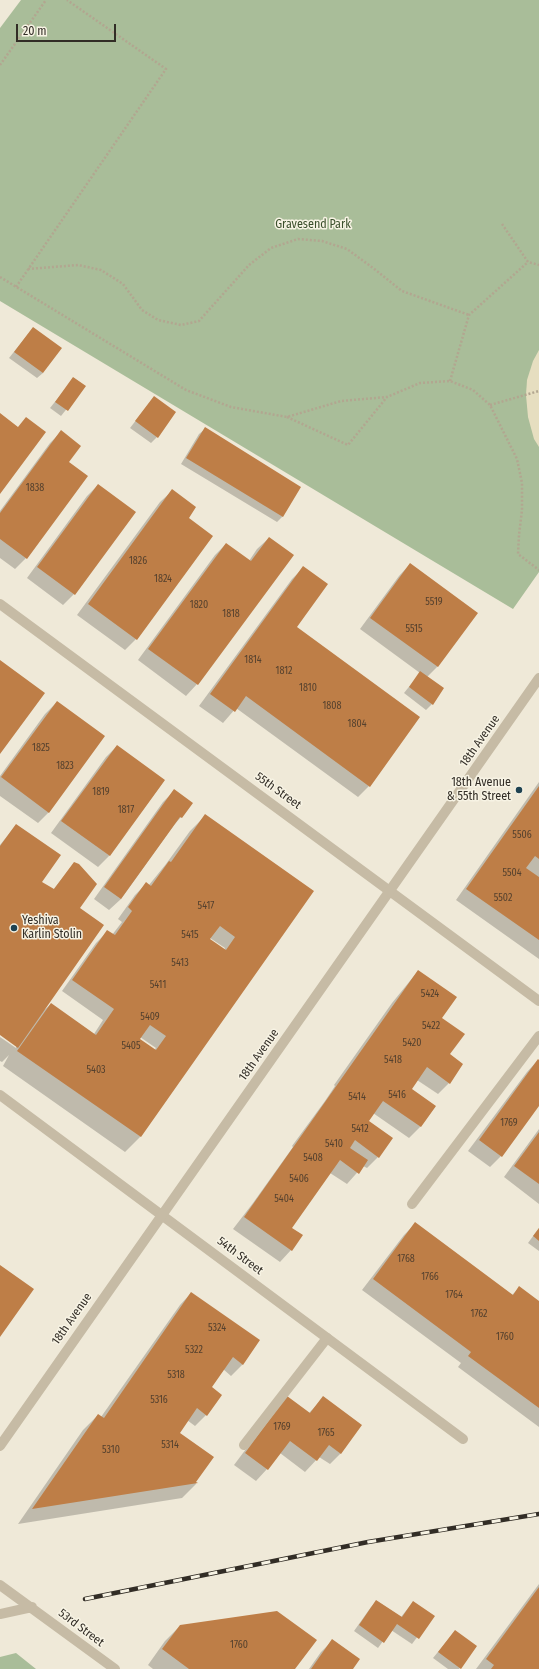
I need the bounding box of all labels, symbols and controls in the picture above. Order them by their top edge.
scale bar [18,16,118,42]
text: 20 m [23,24,47,38]
park label: Gravesend Park [275,218,351,232]
house number: 1838 [26,482,44,494]
house number: 1826 [129,555,147,567]
house number: 1824 [154,573,172,585]
house number: 5519 [425,596,443,608]
house number: 1820 [190,599,208,611]
house number: 1818 [222,608,240,620]
house number: 5515 [405,623,423,635]
house number: 1814 [244,654,262,666]
house number: 1812 [276,665,292,677]
house number: 1810 [299,682,317,694]
house number: 1808 [322,700,342,712]
street label: 18th Avenue [457,712,503,770]
house number: 1804 [348,718,366,730]
house number: 1825 [32,742,50,754]
house number: 1823 [56,760,74,772]
street label: 55th Street [252,769,304,813]
place label: 18th Avenue & 55th Street [447,776,511,804]
marker: 18th Avenue & 55th Street [514,785,524,795]
house number: 1819 [92,786,110,798]
house number: 1817 [118,804,134,816]
house number: 5506 [512,829,532,841]
house number: 5504 [502,867,522,879]
house number: 5502 [494,892,512,904]
house number: 5417 [198,900,214,912]
place label: Yeshiva Karlin Stolin [22,914,82,942]
marker: Yeshiva Karlin Stolin [9,923,19,933]
house number: 5415 [181,929,199,941]
house number: 5413 [171,957,189,969]
house number: 5411 [150,979,166,991]
house number: 5424 [421,988,439,1000]
house number: 5409 [140,1011,160,1023]
house number: 5422 [422,1020,440,1032]
street label: 18th Avenue [236,1026,282,1084]
house number: 5420 [403,1037,421,1049]
house number: 5405 [121,1040,141,1052]
house number: 5418 [384,1054,402,1066]
house number: 5403 [86,1064,106,1076]
house number: 5416 [388,1089,406,1101]
house number: 5414 [348,1091,366,1103]
house number: 1769 [500,1117,518,1129]
house number: 5412 [351,1123,369,1135]
house number: 5410 [325,1138,343,1150]
house number: 5408 [303,1152,323,1164]
house number: 5406 [289,1173,309,1185]
house number: 5404 [274,1193,294,1205]
street label: 54th Street [214,1234,266,1278]
house number: 1768 [397,1253,415,1265]
house number: 1766 [421,1271,439,1283]
house number: 1764 [445,1289,463,1301]
street label: 18th Avenue [49,1290,95,1348]
house number: 1762 [471,1308,487,1320]
house number: 5324 [208,1322,226,1334]
house number: 1760 [496,1331,514,1343]
house number: 5322 [185,1344,203,1356]
house number: 5318 [167,1369,185,1381]
house number: 5316 [150,1394,168,1406]
house number: 1769 [273,1421,291,1433]
house number: 1765 [317,1427,335,1439]
house number: 5314 [161,1439,179,1451]
house number: 5310 [102,1444,120,1456]
street label: 53rd Street [55,1606,107,1650]
house number: 1760 [230,1639,248,1651]

